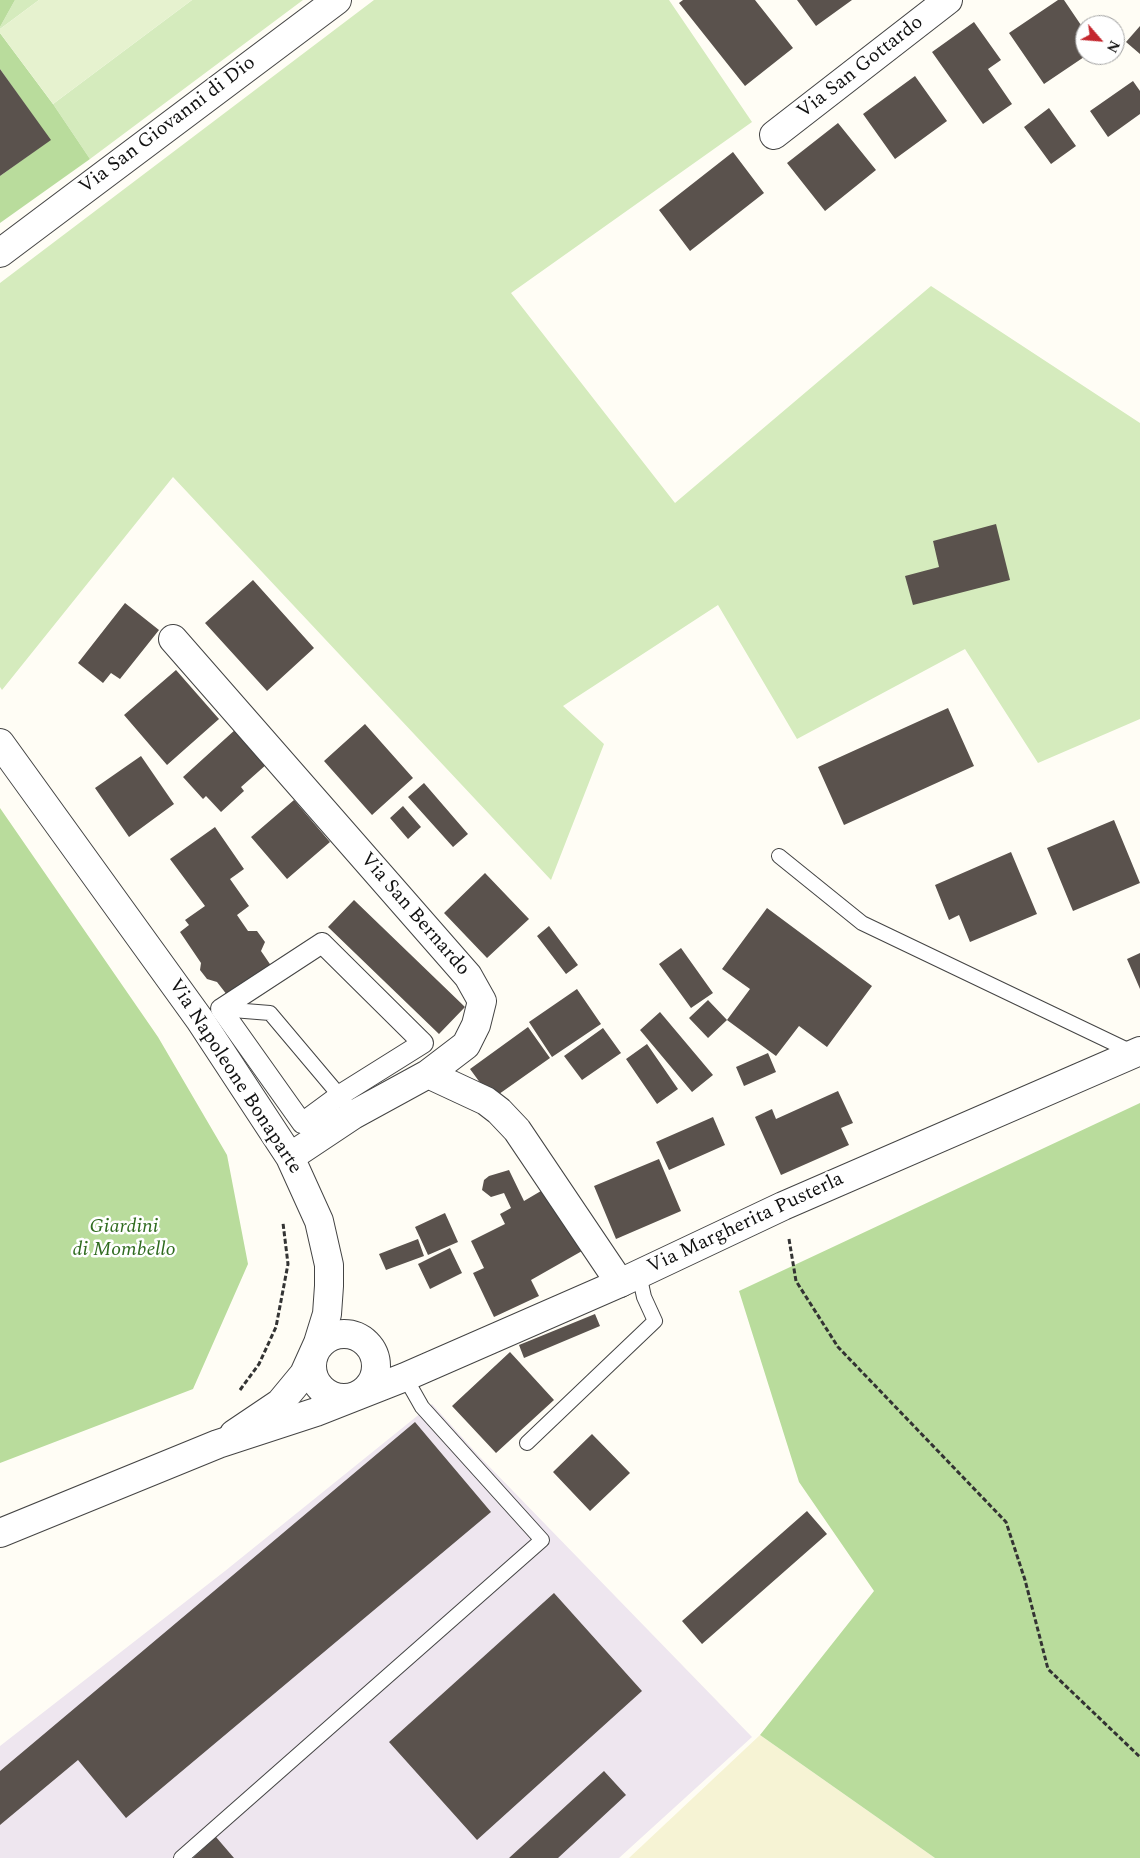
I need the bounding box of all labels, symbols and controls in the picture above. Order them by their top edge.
street label: Via San Gottardo [793,11,929,125]
north arrow [1075,15,1125,65]
text: N [1101,37,1125,56]
street label: Via San Giovanni di Dio [75,52,261,200]
street label: Via San Bernardo [354,848,474,982]
street label: Via Napoleone Bonaparte [162,975,306,1179]
street label: Via Margherita Pusterla [644,1168,848,1280]
park label: Giardini di Mombello [72,1216,176,1263]

